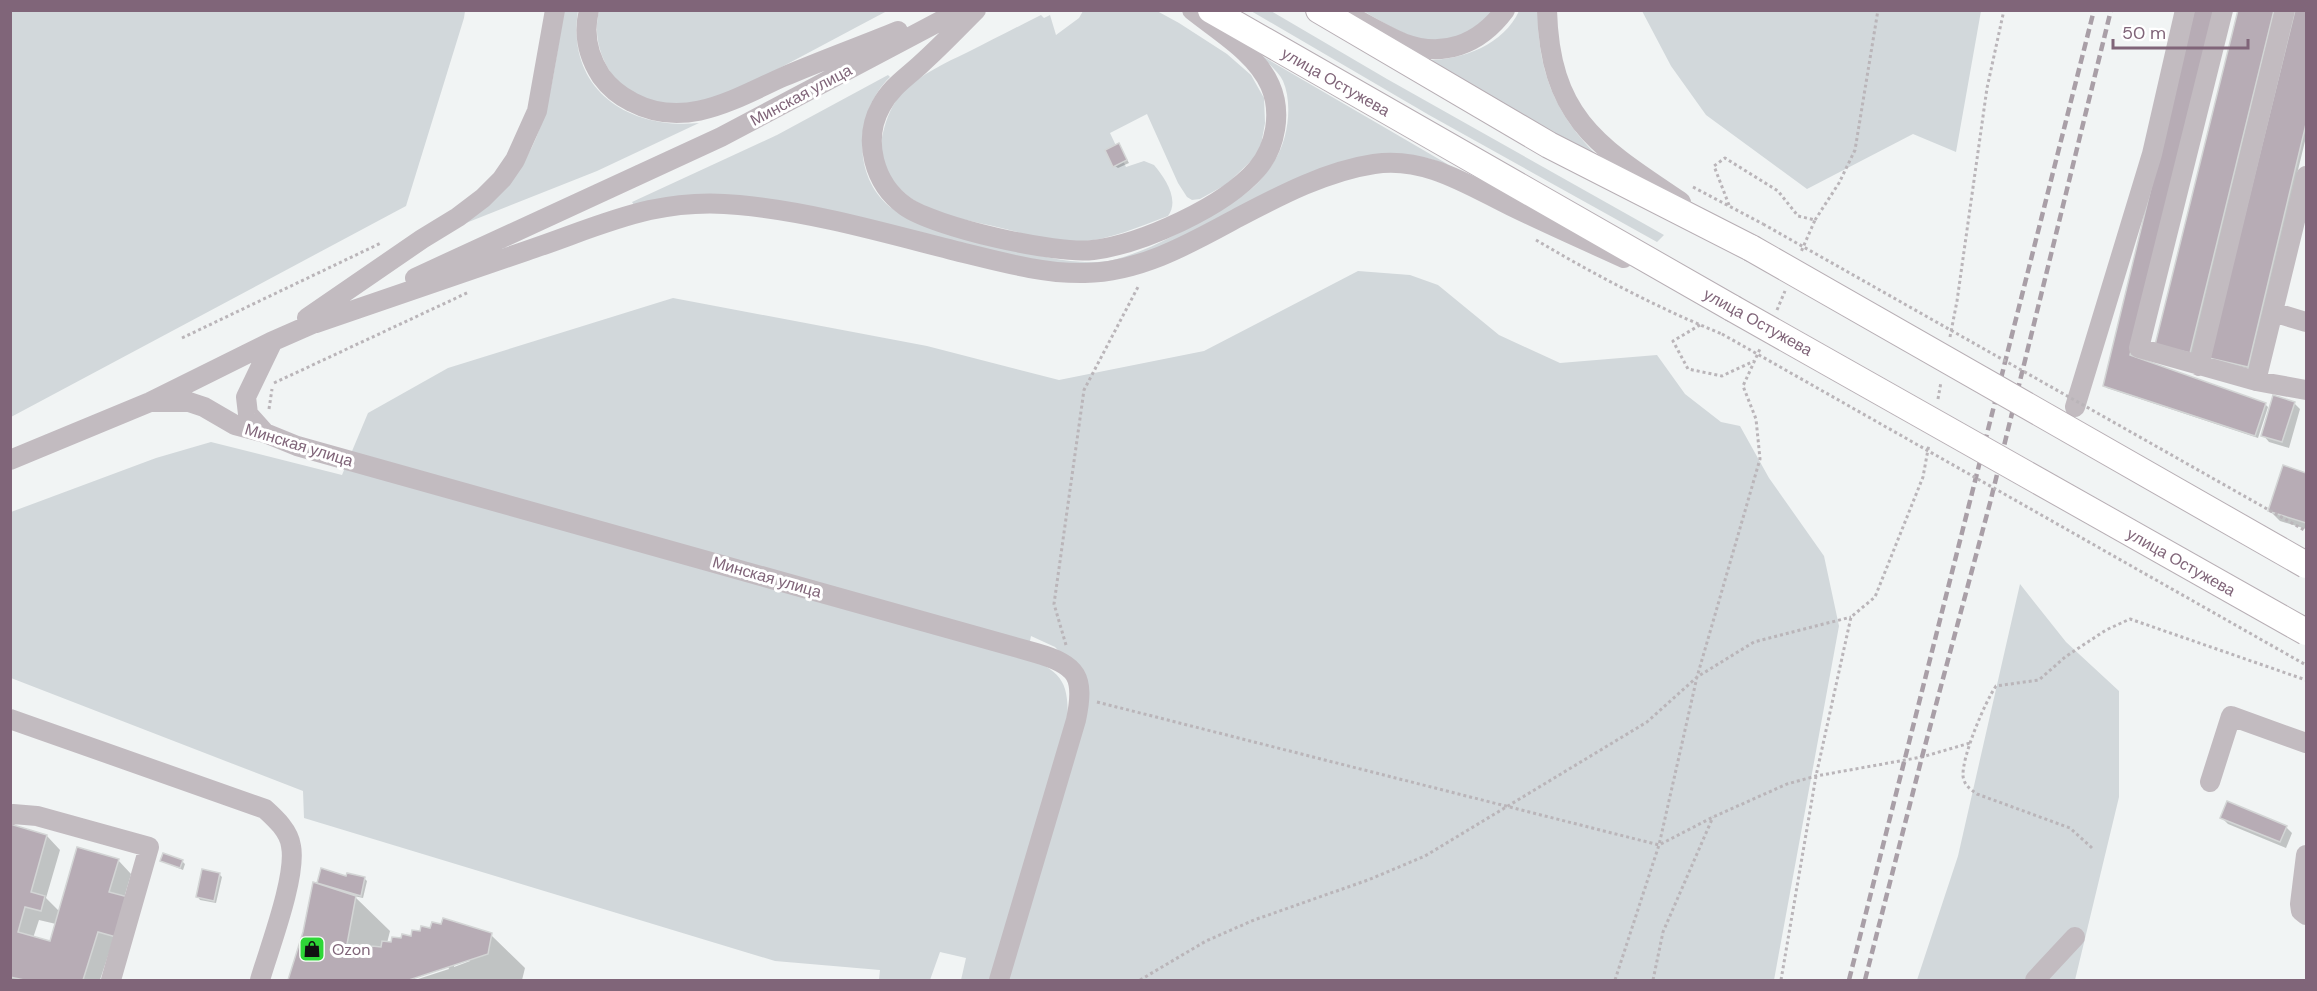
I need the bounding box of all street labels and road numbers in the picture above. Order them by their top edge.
street label: улица Остужева [1278,42,1394,121]
street label: Минская улица [747,59,856,131]
street label: улица Остужева [1700,283,1816,361]
street label: Минская улица [242,419,356,471]
street label: улица Остужева [2123,523,2239,601]
street label: Минская улица [710,551,824,603]

